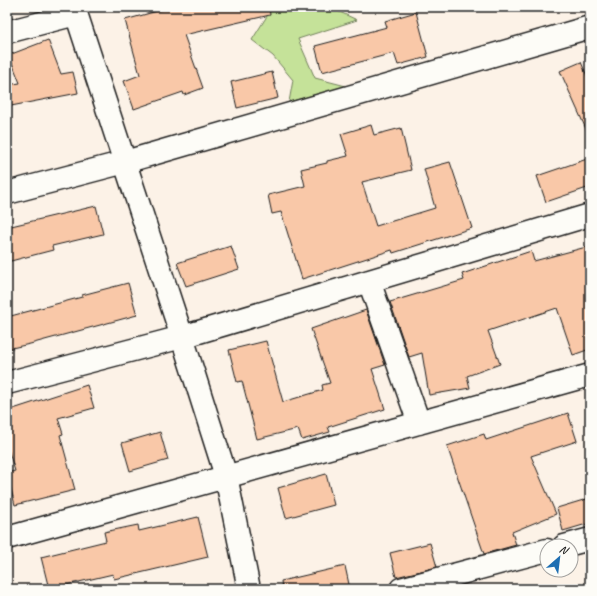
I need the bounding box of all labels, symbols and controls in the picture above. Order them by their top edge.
north arrow [539,538,579,578]
text: N [557,541,572,558]

